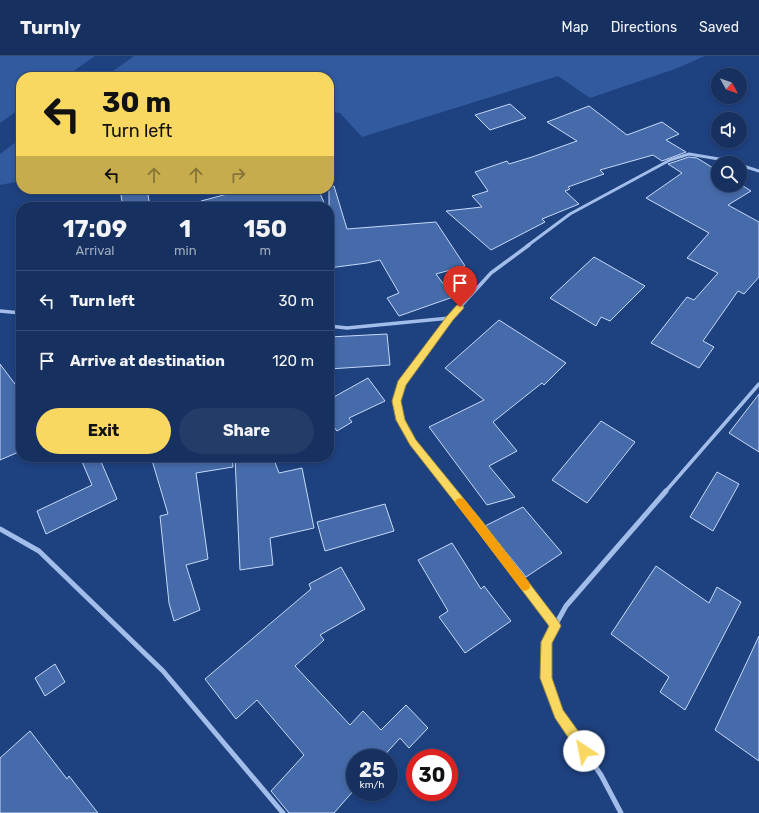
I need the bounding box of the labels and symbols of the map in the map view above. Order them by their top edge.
north arrow [711,68,747,104]
pin [443,266,477,307]
position arrow [563,730,605,772]
speed limit sign: 30 [406,749,458,801]

